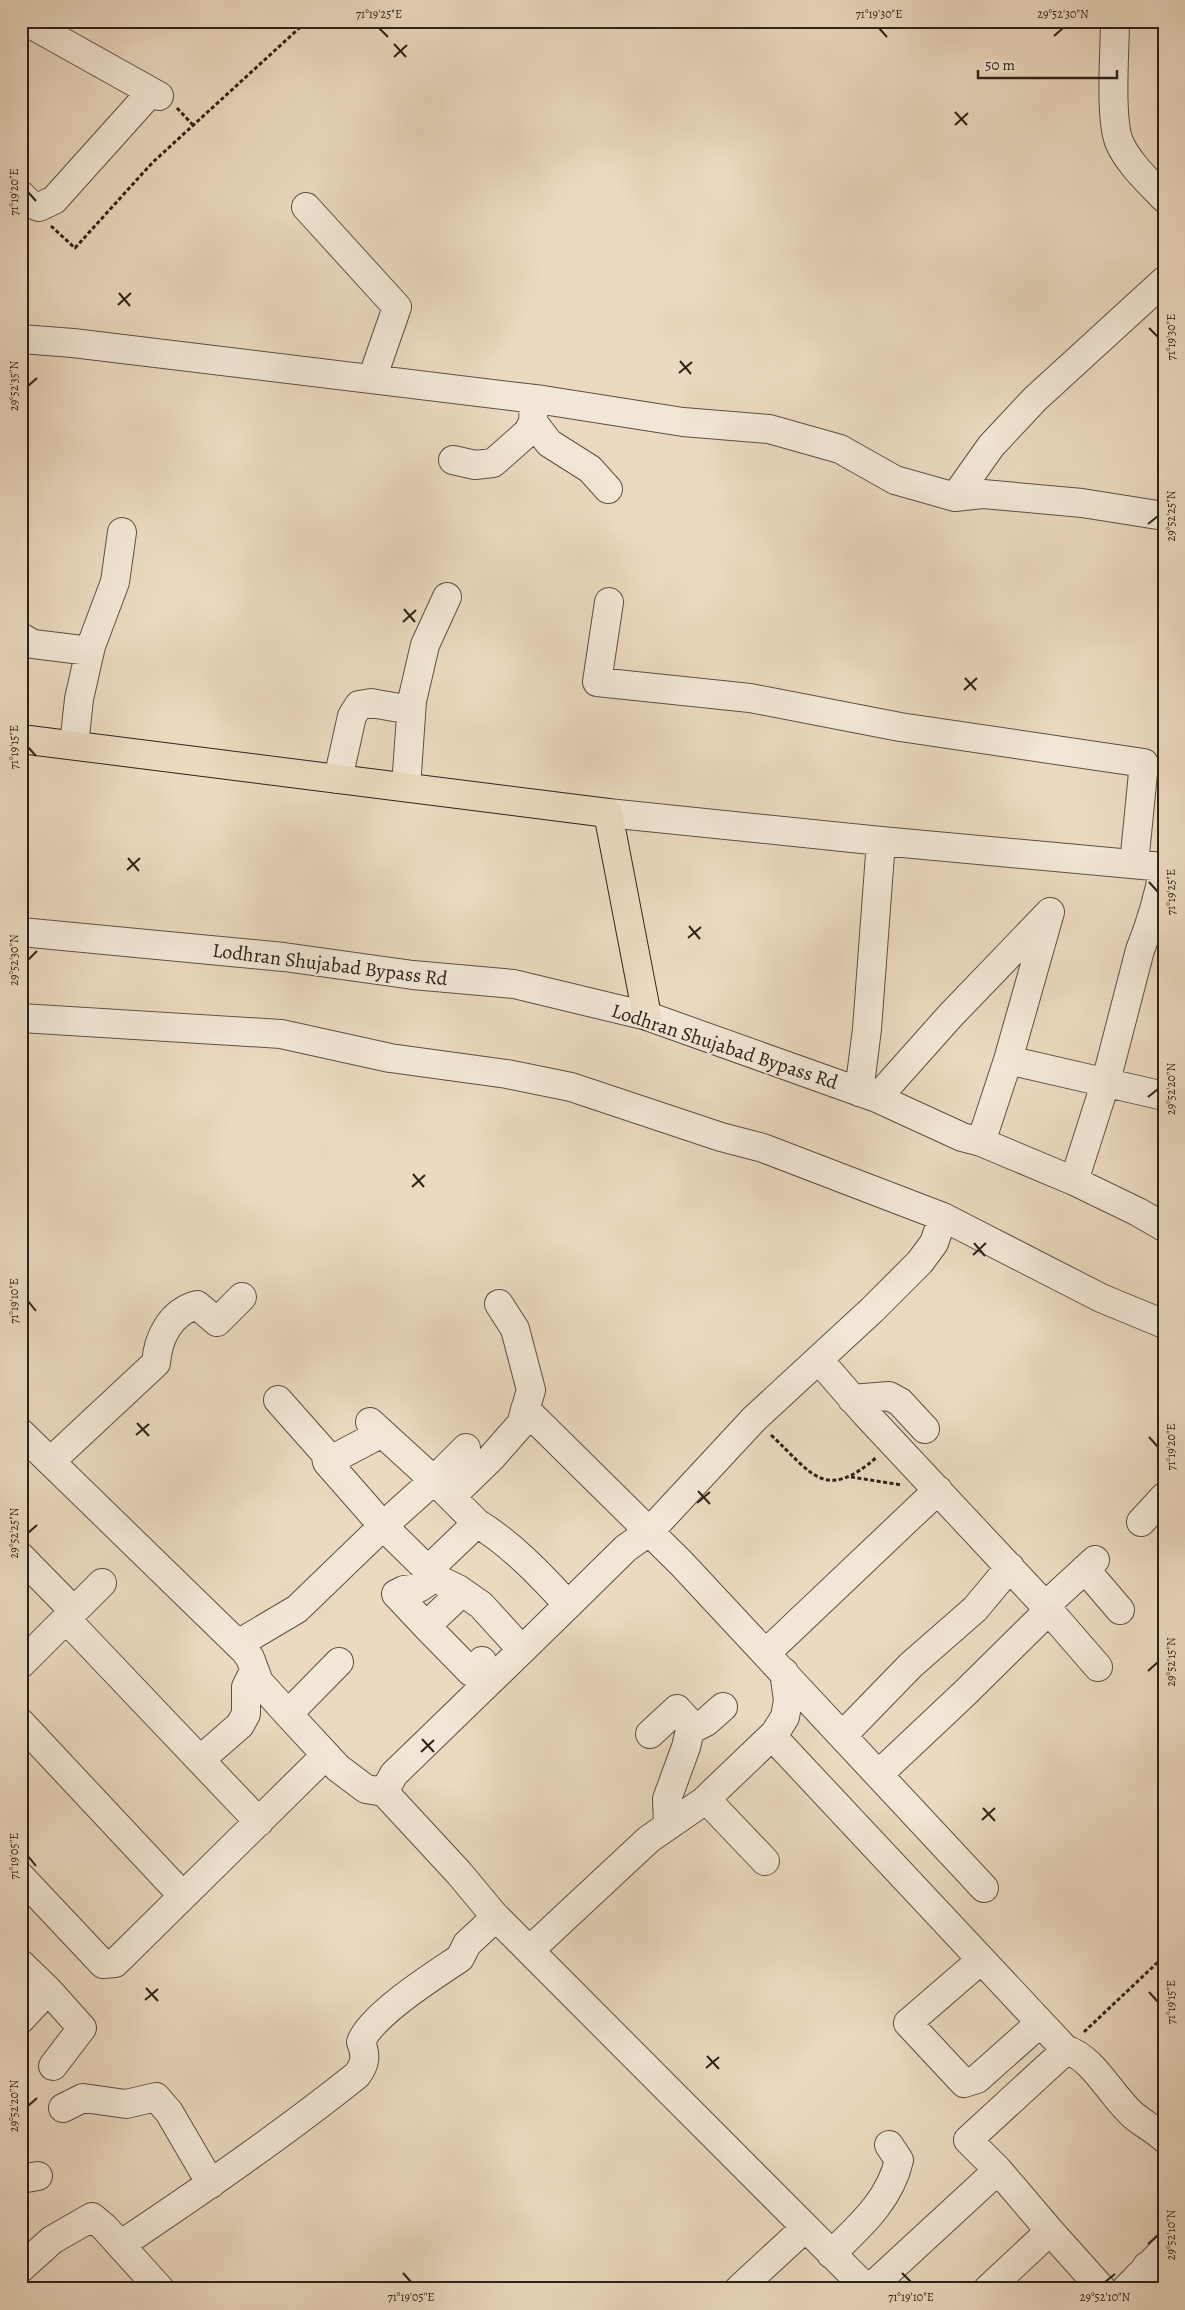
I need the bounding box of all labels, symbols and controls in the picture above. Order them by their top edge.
text: 71°19'25"E [356,6,402,22]
text: 71°19'30"E [856,6,902,22]
text: 29°52'30"N [1037,6,1089,22]
scale bar [978,48,1116,80]
text: 50 m [985,55,1015,75]
text: 71°19'20"E [6,168,22,216]
text: 71°19'30"E [1163,314,1179,360]
text: 29°52'35"N [6,361,22,411]
text: 29°52'25"N [1163,490,1179,541]
text: 71°19'15"E [6,725,22,769]
text: 71°19'25"E [1163,869,1179,915]
text: 29°52'30"N [6,934,22,986]
street label: Lodhran Shujabad Bypass Rd [211,937,449,992]
street label: Lodhran Shujabad Bypass Rd [608,997,842,1096]
text: 29°52'20"N [1163,1063,1179,1115]
text: 71°19'10"E [6,1278,22,1324]
text: 71°19'20"E [1163,1423,1179,1471]
text: 29°52'25"N [6,1507,22,1558]
text: 29°52'15"N [1163,1637,1179,1687]
text: 71°19'05"E [6,1833,22,1879]
text: 71°19'15"E [1163,1980,1179,2024]
text: 29°52'20"N [6,2080,22,2132]
text: 29°52'10"N [1163,2209,1179,2260]
text: 71°19'05"E [388,2289,434,2305]
text: 71°19'10"E [888,2289,934,2305]
text: 29°52'10"N [1080,2289,1131,2305]

